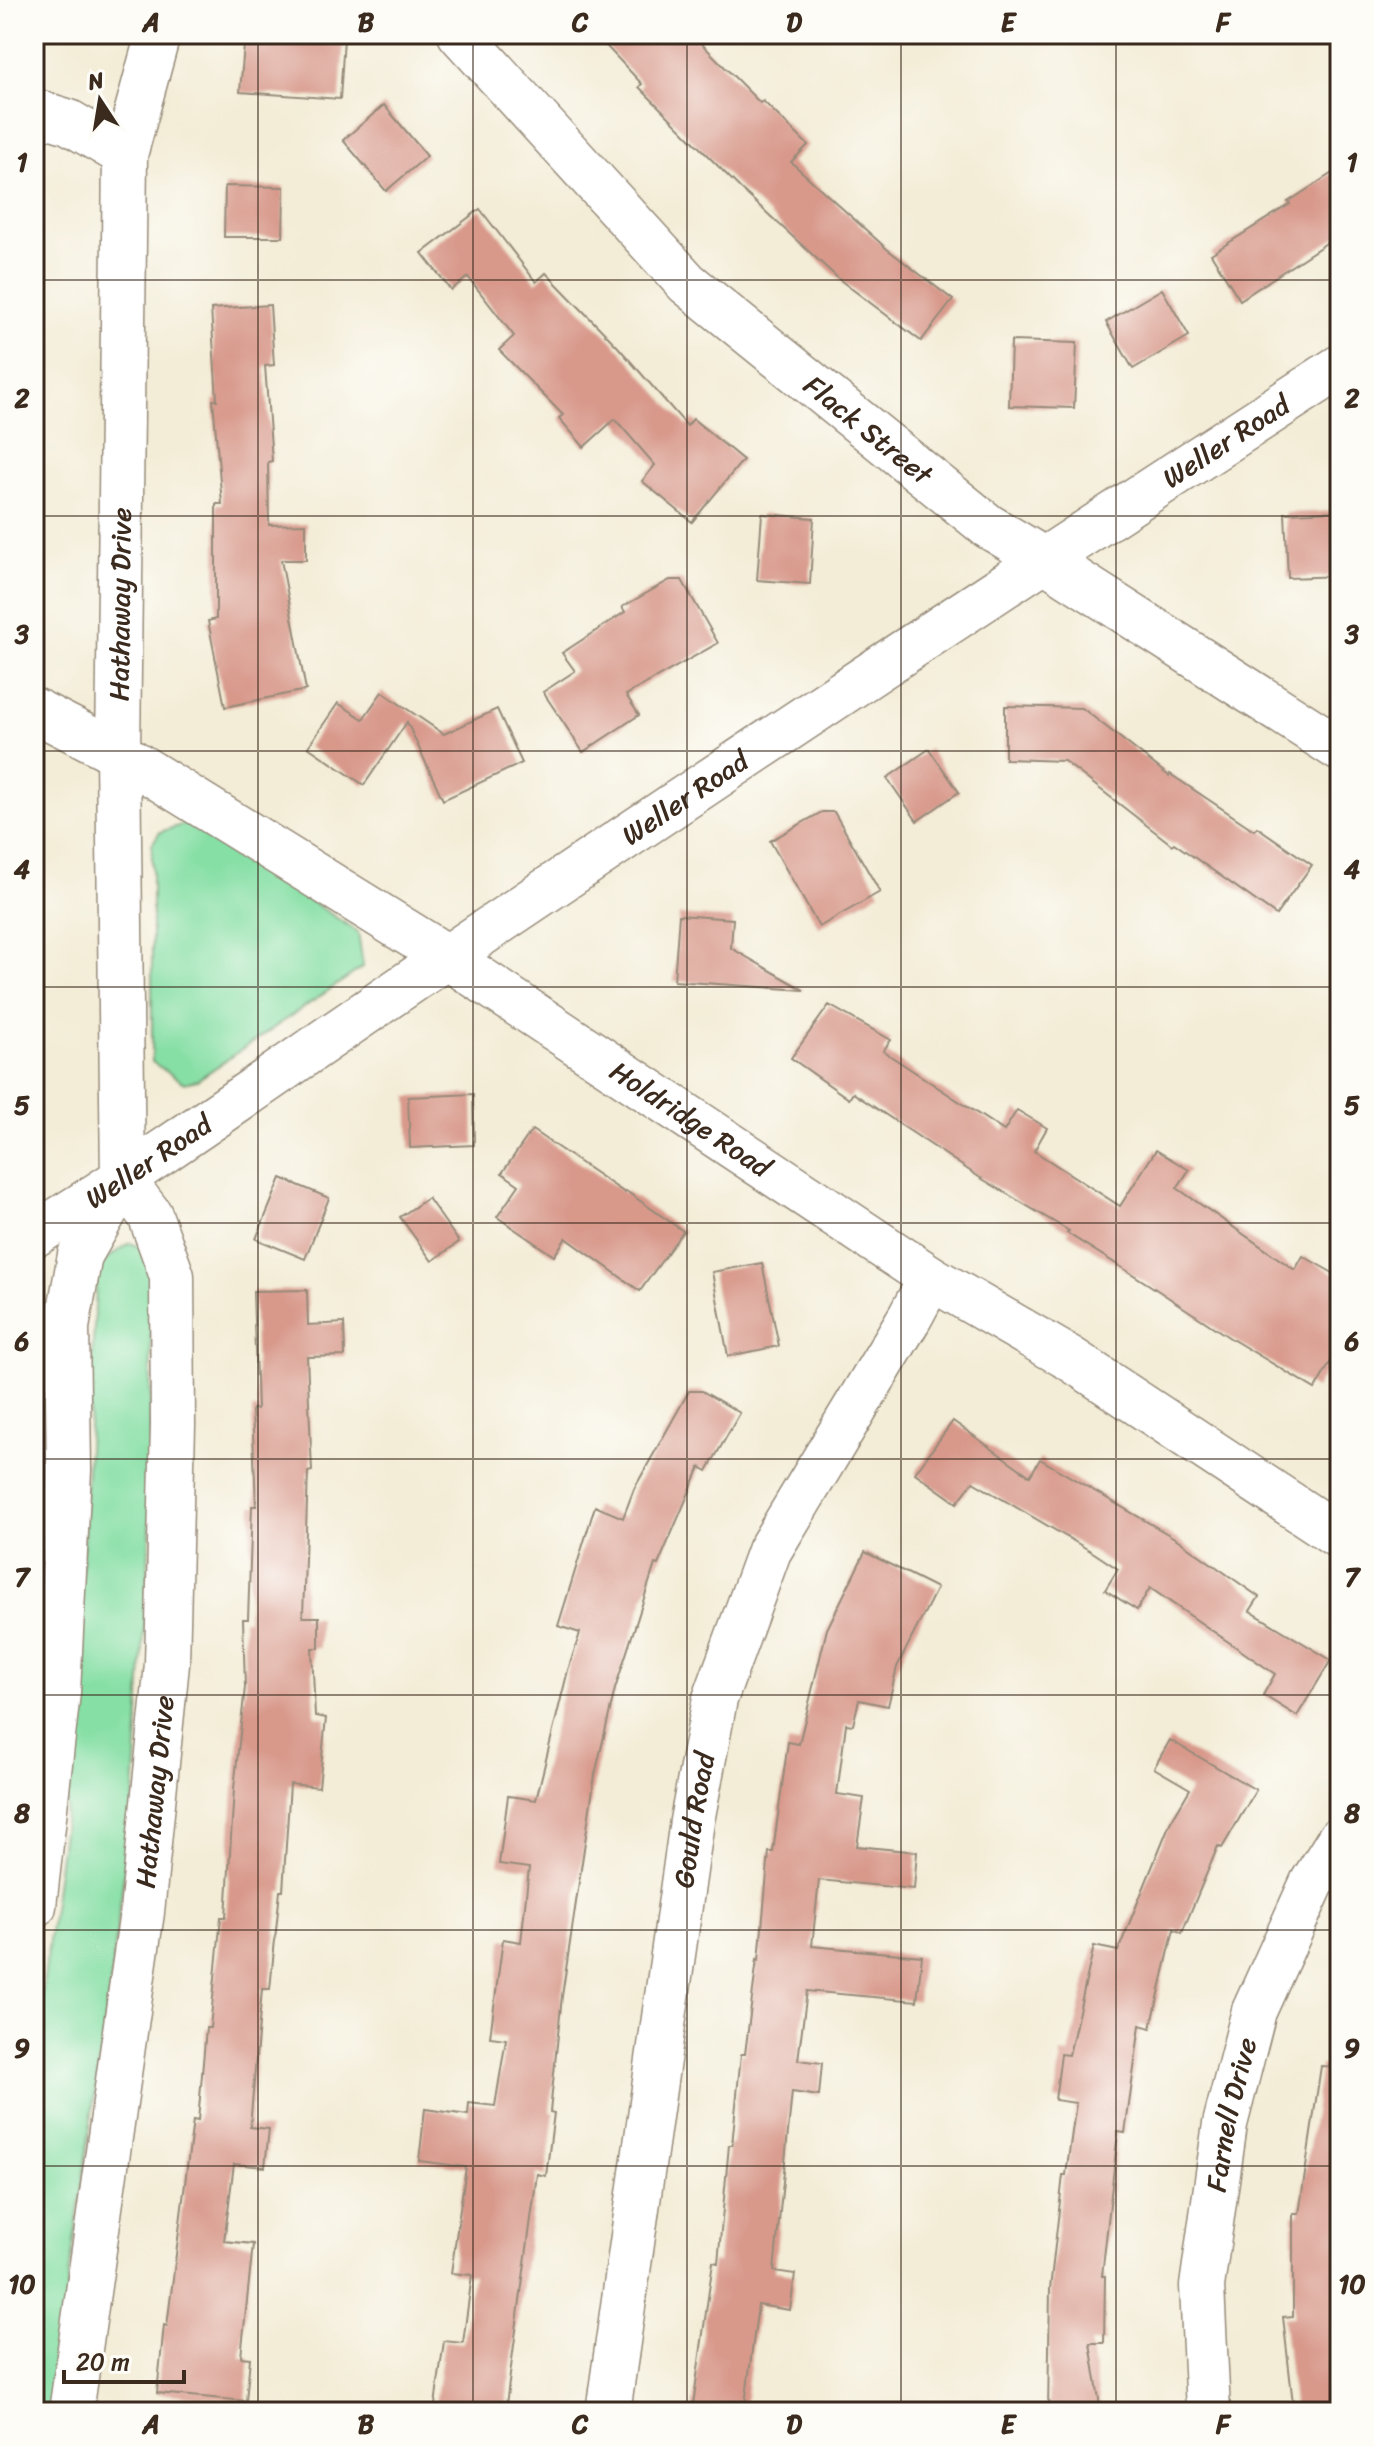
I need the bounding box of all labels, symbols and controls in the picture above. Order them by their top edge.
text: A [141,0,160,45]
text: B [358,0,375,45]
text: C [571,0,589,45]
text: D [786,0,802,45]
text: E [1001,0,1018,45]
text: F [1215,0,1232,45]
north arrow [60,60,140,140]
text: N [83,60,108,102]
text: 1 [16,139,28,185]
text: 1 [1346,139,1358,185]
street label: Flack Street [792,362,945,499]
text: 2 [13,375,30,421]
text: 2 [1343,375,1360,421]
street label: Weller Road [1152,380,1302,502]
street label: Hathaway Drive [95,507,146,701]
text: 3 [14,611,30,657]
text: 3 [1344,611,1360,657]
street label: Weller Road [611,736,761,859]
text: 4 [14,846,30,892]
text: 4 [1344,846,1360,892]
street label: Holdridge Road [600,1047,783,1192]
text: 5 [14,1082,30,1128]
text: 5 [1344,1082,1360,1128]
street label: Weller Road [75,1100,224,1222]
text: 6 [14,1318,30,1364]
text: 6 [1344,1318,1360,1364]
text: 7 [15,1554,32,1600]
text: 7 [1345,1554,1362,1600]
street label: Hathaway Drive [121,1693,189,1890]
street label: Gould Road [659,1746,730,1891]
text: 8 [13,1790,30,1836]
text: 8 [1343,1790,1360,1836]
text: 9 [14,2025,30,2071]
text: 9 [1344,2025,1360,2071]
street label: Farnell Drive [1192,2032,1271,2195]
text: 10 [8,2261,36,2307]
text: 10 [1338,2261,1366,2307]
scale bar [64,2334,184,2384]
text: 20 m [76,2341,130,2383]
text: A [141,2401,160,2446]
text: B [358,2401,375,2446]
text: C [571,2401,589,2446]
text: D [786,2401,802,2446]
text: E [1001,2401,1018,2446]
text: F [1215,2401,1232,2446]

